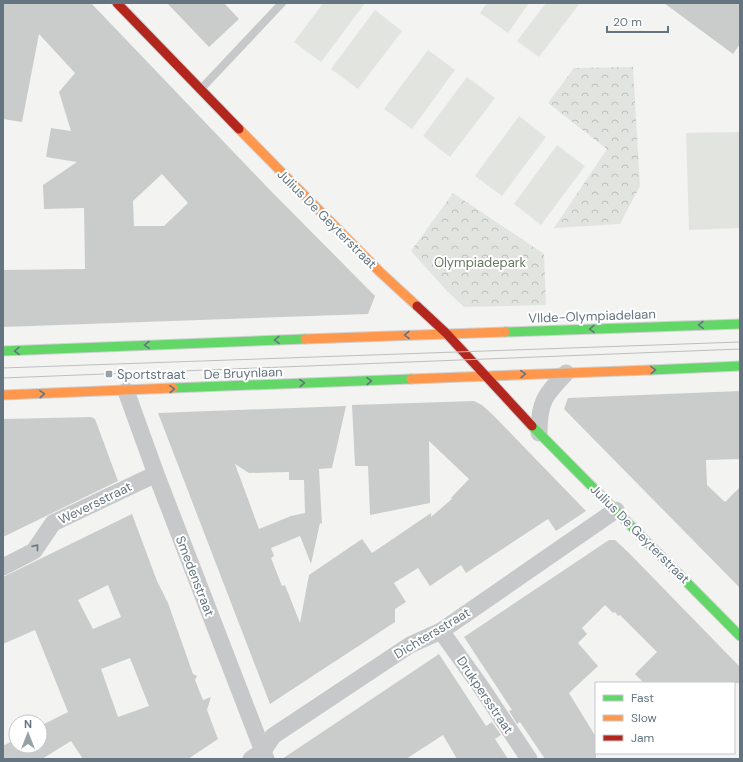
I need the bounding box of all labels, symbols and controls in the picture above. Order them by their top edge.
scale bar [607,8,668,34]
text: 20 m [613,14,642,30]
street label: Julius De Geyterstraat [274,166,380,272]
park label: Olympiadepark [434,254,527,271]
street label: VIIde-Olympiadelaan [528,305,656,327]
one-way arrow [698,321,704,330]
one-way arrow [589,325,595,333]
one-way arrow [404,330,410,339]
one-way arrow [274,336,280,344]
one-way arrow [144,341,150,350]
one-way arrow [14,347,20,355]
street label: De Bruynlaan [203,363,283,383]
place label: Sportstraat [117,366,186,383]
one-way arrow [650,366,656,374]
marker: Sportstraat [104,369,114,379]
one-way arrow [520,370,526,378]
one-way arrow [366,376,372,385]
one-way arrow [299,379,305,388]
one-way arrow [169,385,175,393]
one-way arrow [39,390,45,398]
street label: Weversstraat [56,478,134,528]
street label: Julius De Geyterstraat [587,481,693,587]
street label: Smedenstraat [172,533,218,619]
one-way arrow [31,544,38,552]
street label: Dichtersstraat [391,604,473,662]
street label: Drukpersstraat [453,653,517,737]
legend [595,682,735,754]
text: Fast [631,690,654,706]
text: Slow [631,710,657,726]
north arrow [8,714,48,754]
text: N [24,717,32,731]
text: Jam [631,730,654,746]

